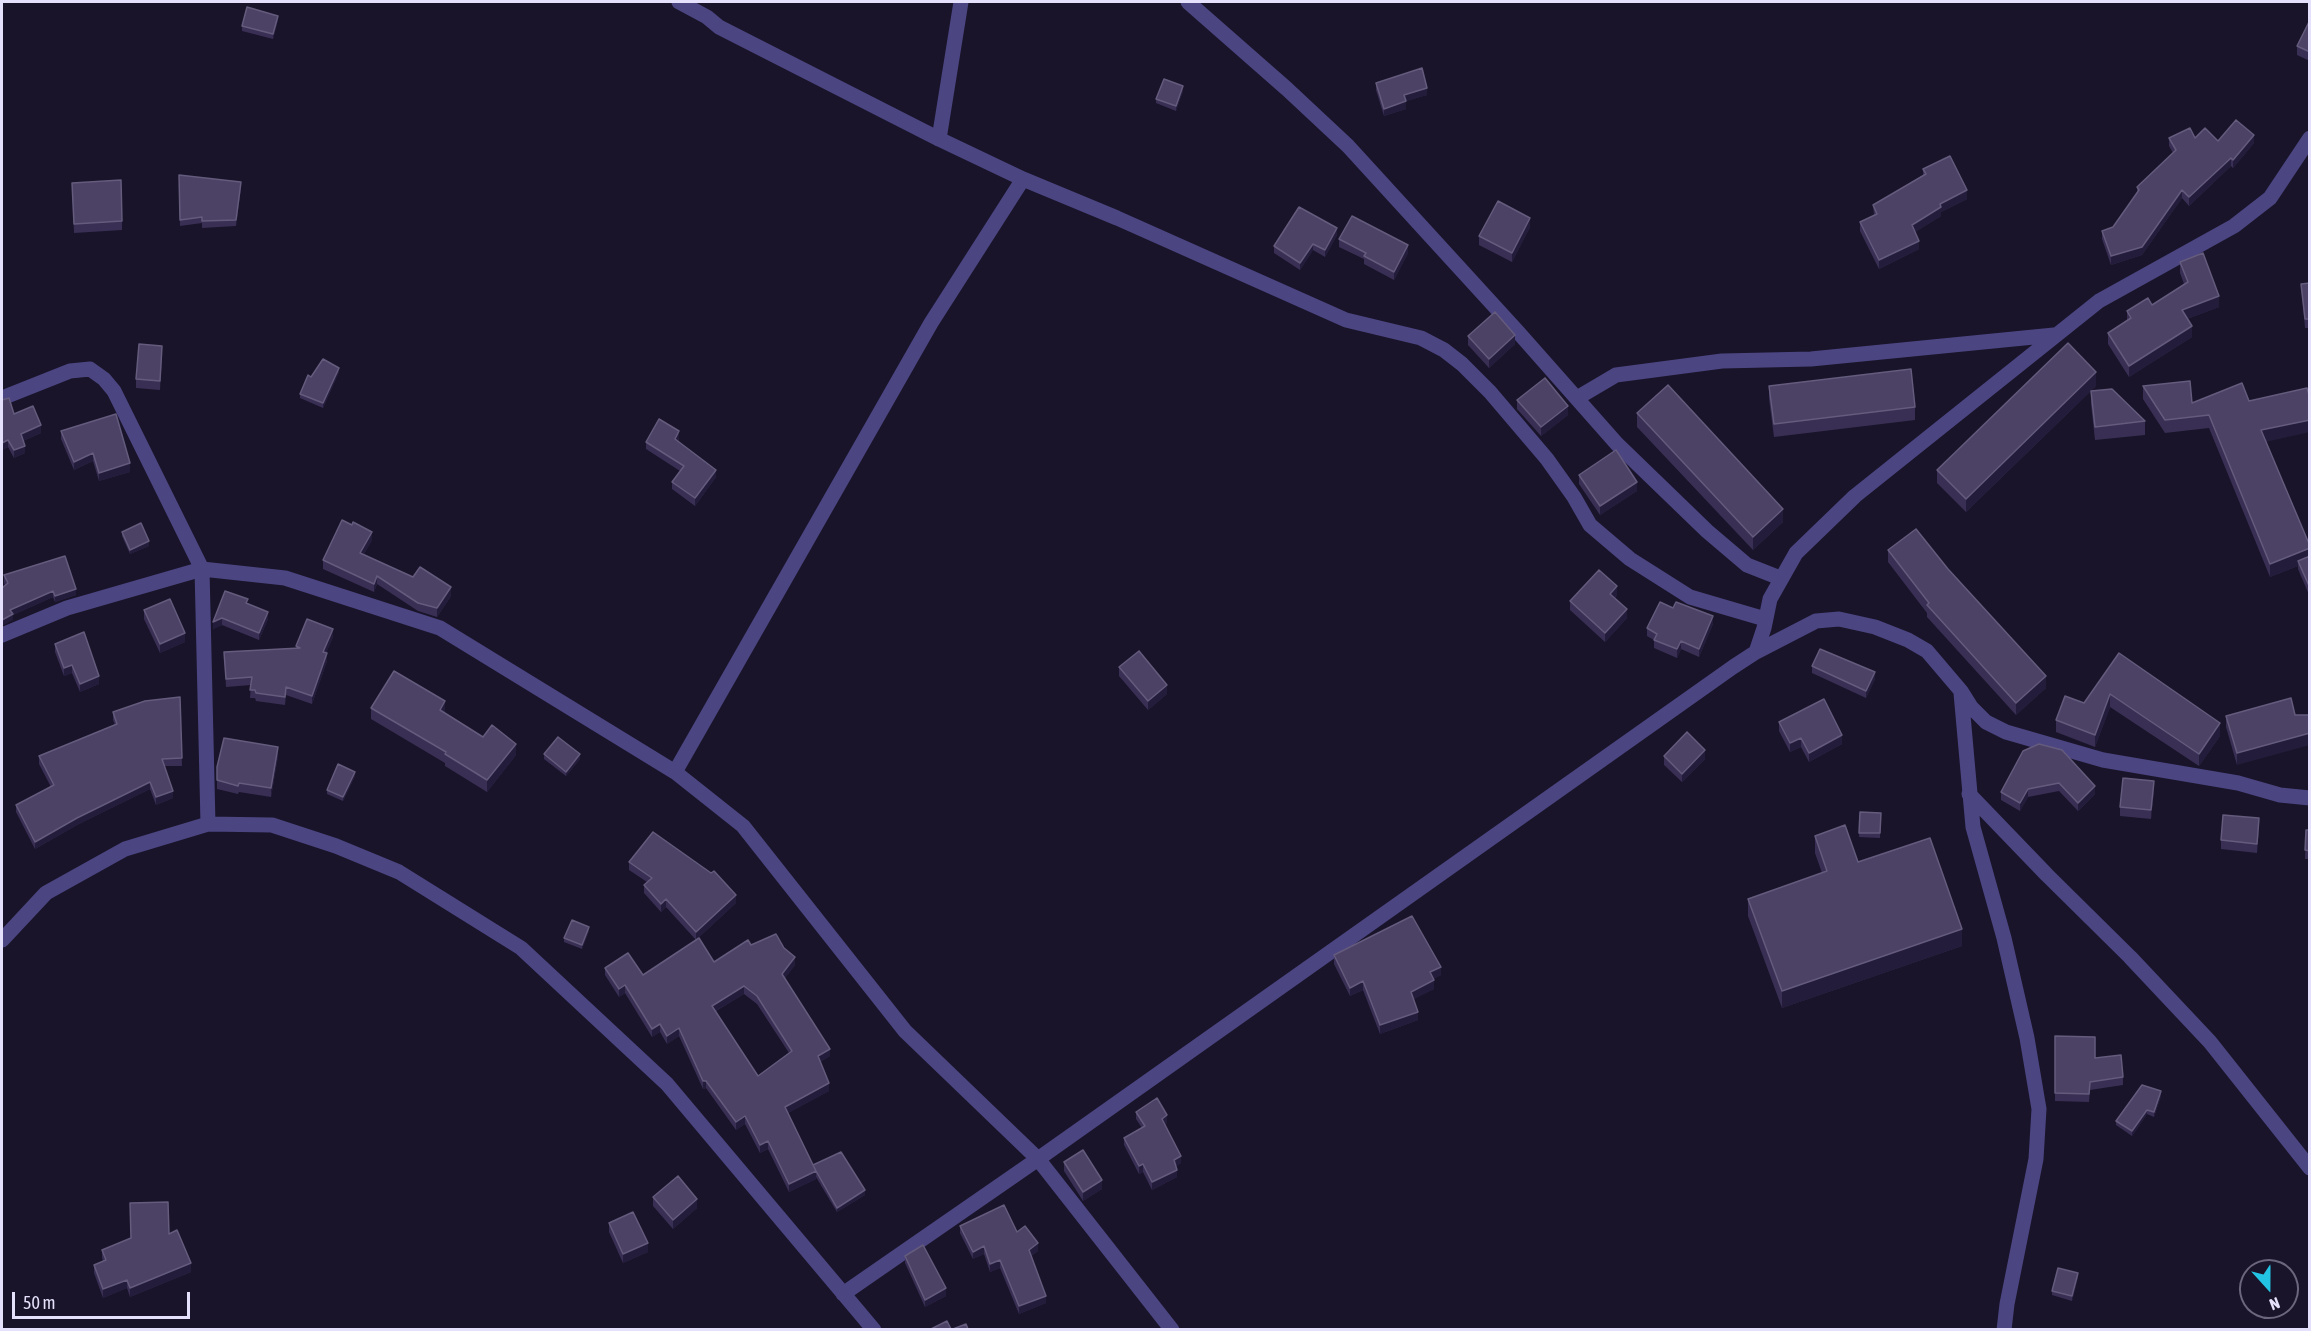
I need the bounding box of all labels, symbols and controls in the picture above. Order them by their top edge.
north arrow [2239,1259,2299,1319]
scale bar [15,1280,194,1318]
text: 50 m [23,1292,55,1313]
text: N [2267,1294,2282,1314]

